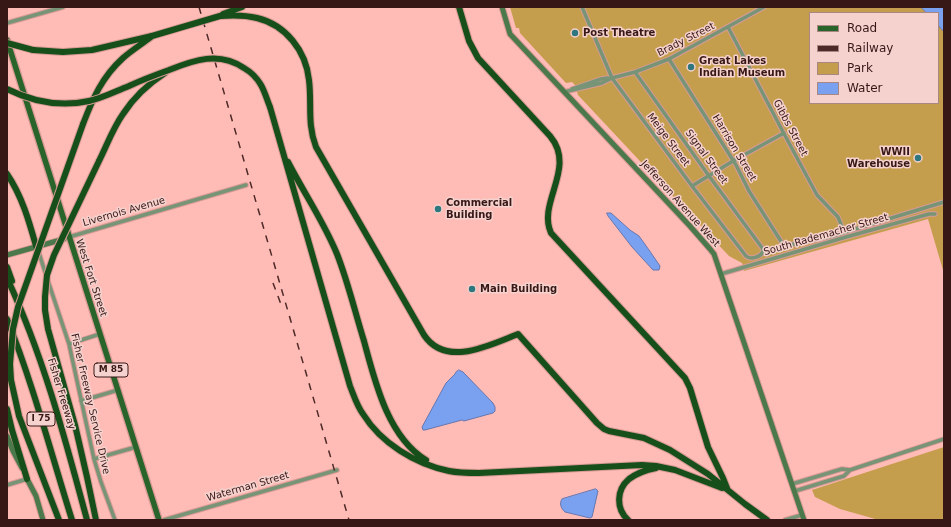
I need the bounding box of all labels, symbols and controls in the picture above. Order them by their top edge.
legend [809,12,939,104]
street label: Brady Street [655,20,717,60]
text: Road [847,21,877,35]
place label: Post Theatre [583,27,655,39]
marker: Post Theatre [570,28,580,38]
text: Railway [847,41,893,55]
place label: Great Lakes Indian Museum [699,55,785,78]
text: Park [847,61,873,75]
marker: Great Lakes Indian Museum [686,62,696,72]
text: Water [847,81,882,95]
street label: Gibbs Street [770,98,810,158]
street label: Meige Street [644,111,692,169]
street label: Harrison Street [709,112,759,184]
street label: Signal Street [682,127,730,187]
place label: WWII Warehouse [847,146,910,170]
marker: WWII Warehouse [913,153,923,163]
street label: Jefferson Avenue West [638,158,722,250]
street label: Livernois Avenue [81,194,167,230]
place label: Commercial Building [446,197,512,220]
marker: Commercial Building [433,204,443,214]
street label: South Rademacher Street [762,211,890,259]
street label: West Fort Street [73,238,109,318]
place label: Main Building [480,283,557,295]
marker: Main Building [467,284,477,294]
street label: Fisher Freeway Service Drive [68,332,112,476]
street label: Fisher Freeway [44,357,78,431]
road number: M 85 [94,363,128,377]
road number: I 75 [27,412,55,426]
street label: Waterman Street [205,469,291,505]

